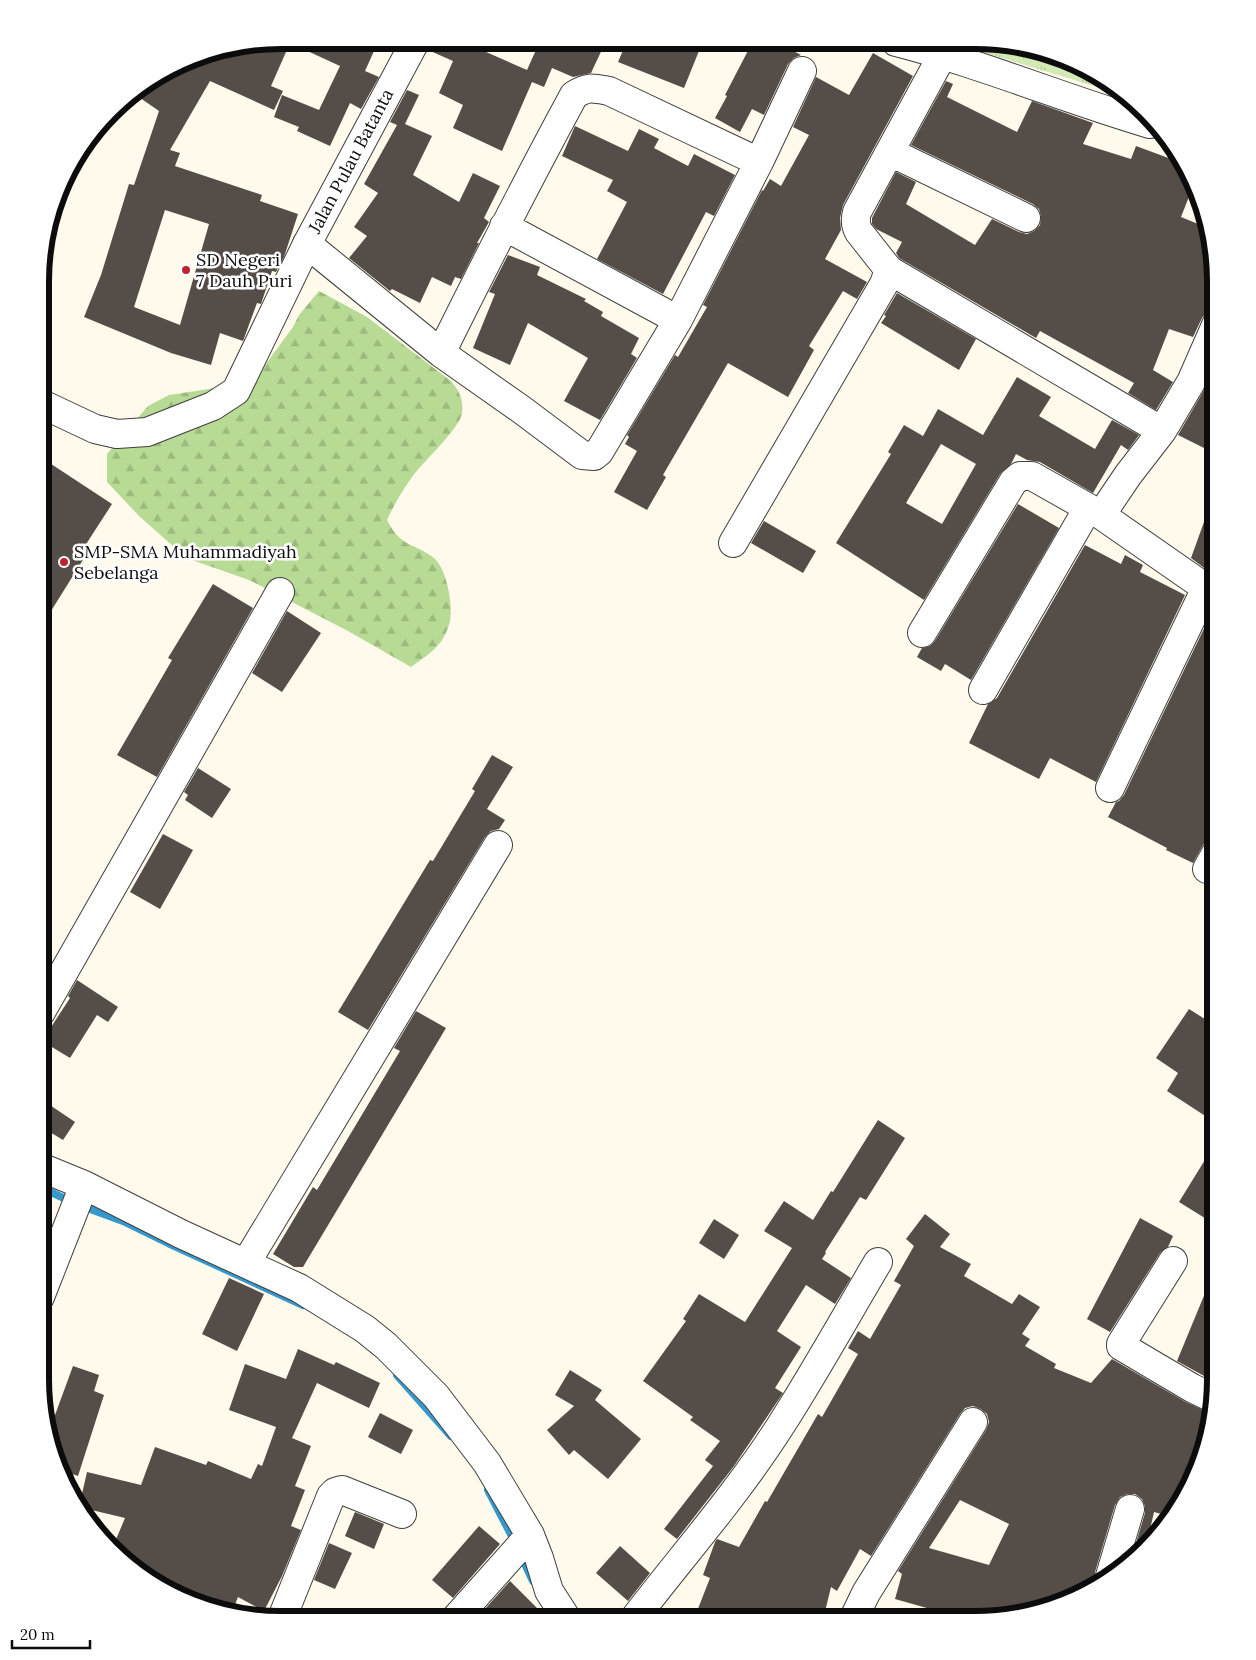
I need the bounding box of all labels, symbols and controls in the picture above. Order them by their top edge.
street label: Jalan Pulau Batanta [302,85,398,238]
place label: SD Negeri 7 Dauh Puri [196,248,292,292]
marker: SD Negeri 7 Dauh Puri [180,264,192,276]
place label: SMP-SMA Muhammadiyah Sebelanga [74,540,297,584]
marker: SMP-SMA Muhammadiyah Sebelanga [58,556,70,568]
scale bar [12,1618,90,1650]
text: 20 m [20,1625,55,1644]

